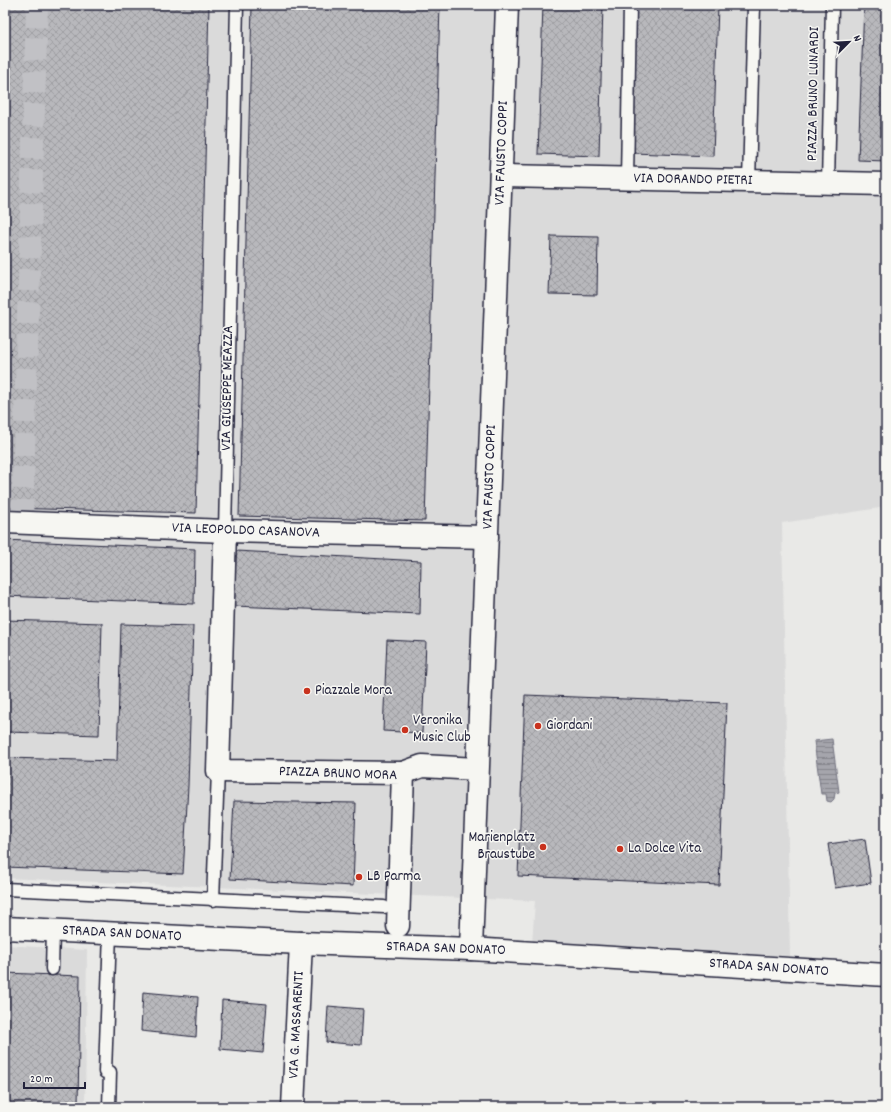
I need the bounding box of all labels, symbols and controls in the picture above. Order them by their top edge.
north arrow [829,22,869,62]
street label: PIAZZA BRUNO LUNARDI [802,26,826,161]
text: N [848,33,865,45]
street label: VIA FAUSTO COPPI [489,100,515,206]
street label: VIA DORANDO PIETRI [633,168,753,192]
street label: VIA GIUSEPPE MEAZZA [216,325,240,451]
street label: VIA FAUSTO COPPI [477,424,503,530]
street label: VIA LEOPOLDO CASANOVA [172,517,320,545]
place label: Piazzale Mora [315,680,393,702]
marker: Piazzale Mora [302,686,312,696]
place label: Veronika Music Club [413,710,471,749]
place label: Giordani [546,715,593,737]
marker: Giordani [533,721,543,731]
marker: Veronika Music Club [400,725,410,735]
street label: PIAZZA BRUNO MORA [278,761,398,787]
place label: Marienplatz Braustube [469,827,535,866]
place label: La Dolce Vita [628,838,702,860]
marker: Marienplatz Braustube [538,842,548,852]
marker: La Dolce Vita [615,844,625,854]
place label: LB Parma [367,866,421,888]
marker: LB Parma [354,872,364,882]
street label: STRADA SAN DONATO [62,920,182,948]
street label: STRADA SAN DONATO [386,936,506,962]
street label: STRADA SAN DONATO [709,953,829,983]
street label: VIA G. MASSARENTI [283,970,311,1079]
scale bar [24,1064,85,1090]
text: 20 m [30,1071,53,1088]

